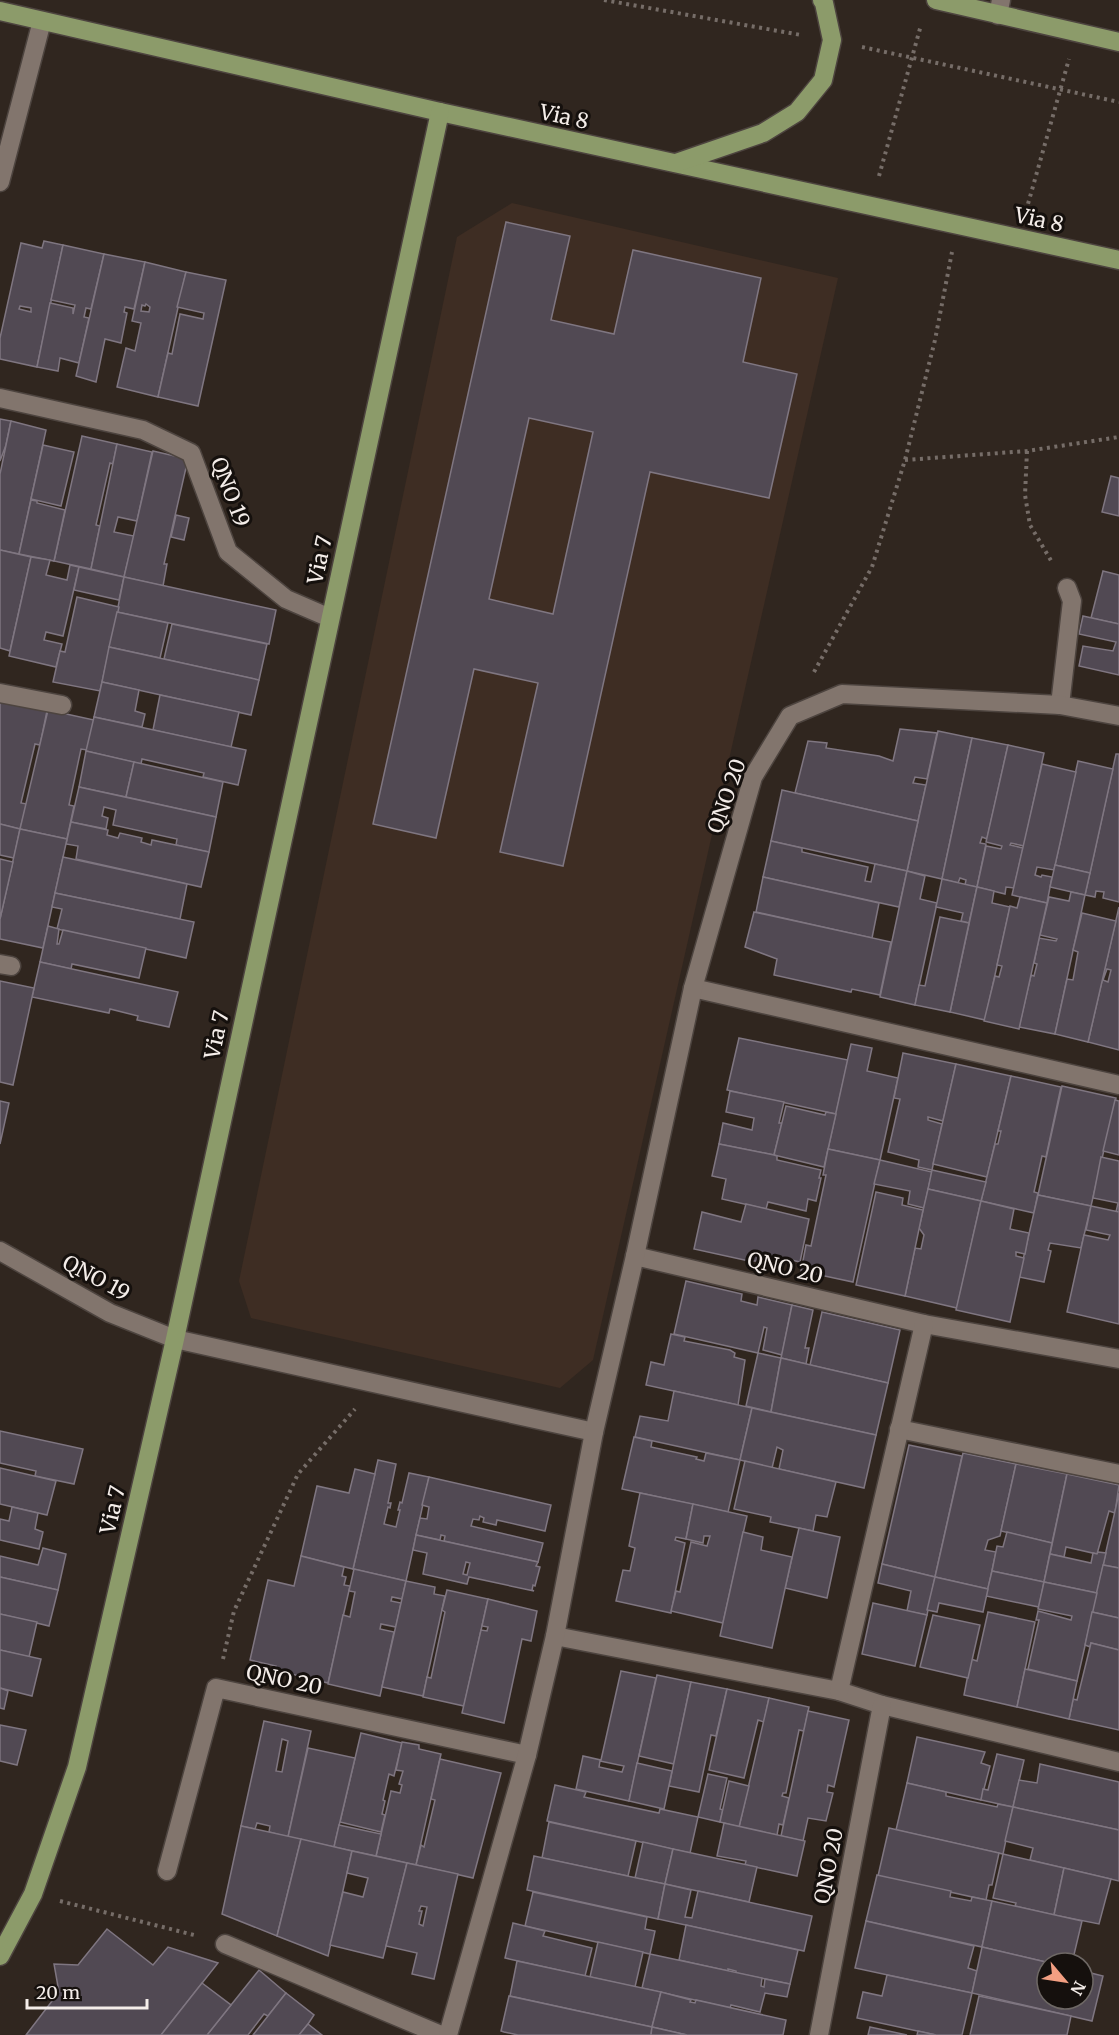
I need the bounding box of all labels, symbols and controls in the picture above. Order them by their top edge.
street label: Via 8 [536,98,591,135]
street label: Via 8 [1011,201,1066,238]
street label: QNO 19 [205,453,256,531]
street label: Via 7 [301,533,338,588]
street label: QNO 20 [701,755,752,837]
street label: Via 7 [198,1008,235,1063]
street label: QNO 20 [745,1246,826,1289]
street label: QNO 19 [58,1249,135,1307]
street label: Via 7 [94,1483,131,1538]
street label: QNO 20 [244,1658,325,1701]
street label: QNO 20 [808,1826,849,1906]
north arrow [1035,1951,1095,2011]
scale bar [27,1972,147,2010]
text: N [1066,1978,1090,1999]
text: 20 m [36,1981,80,2004]

